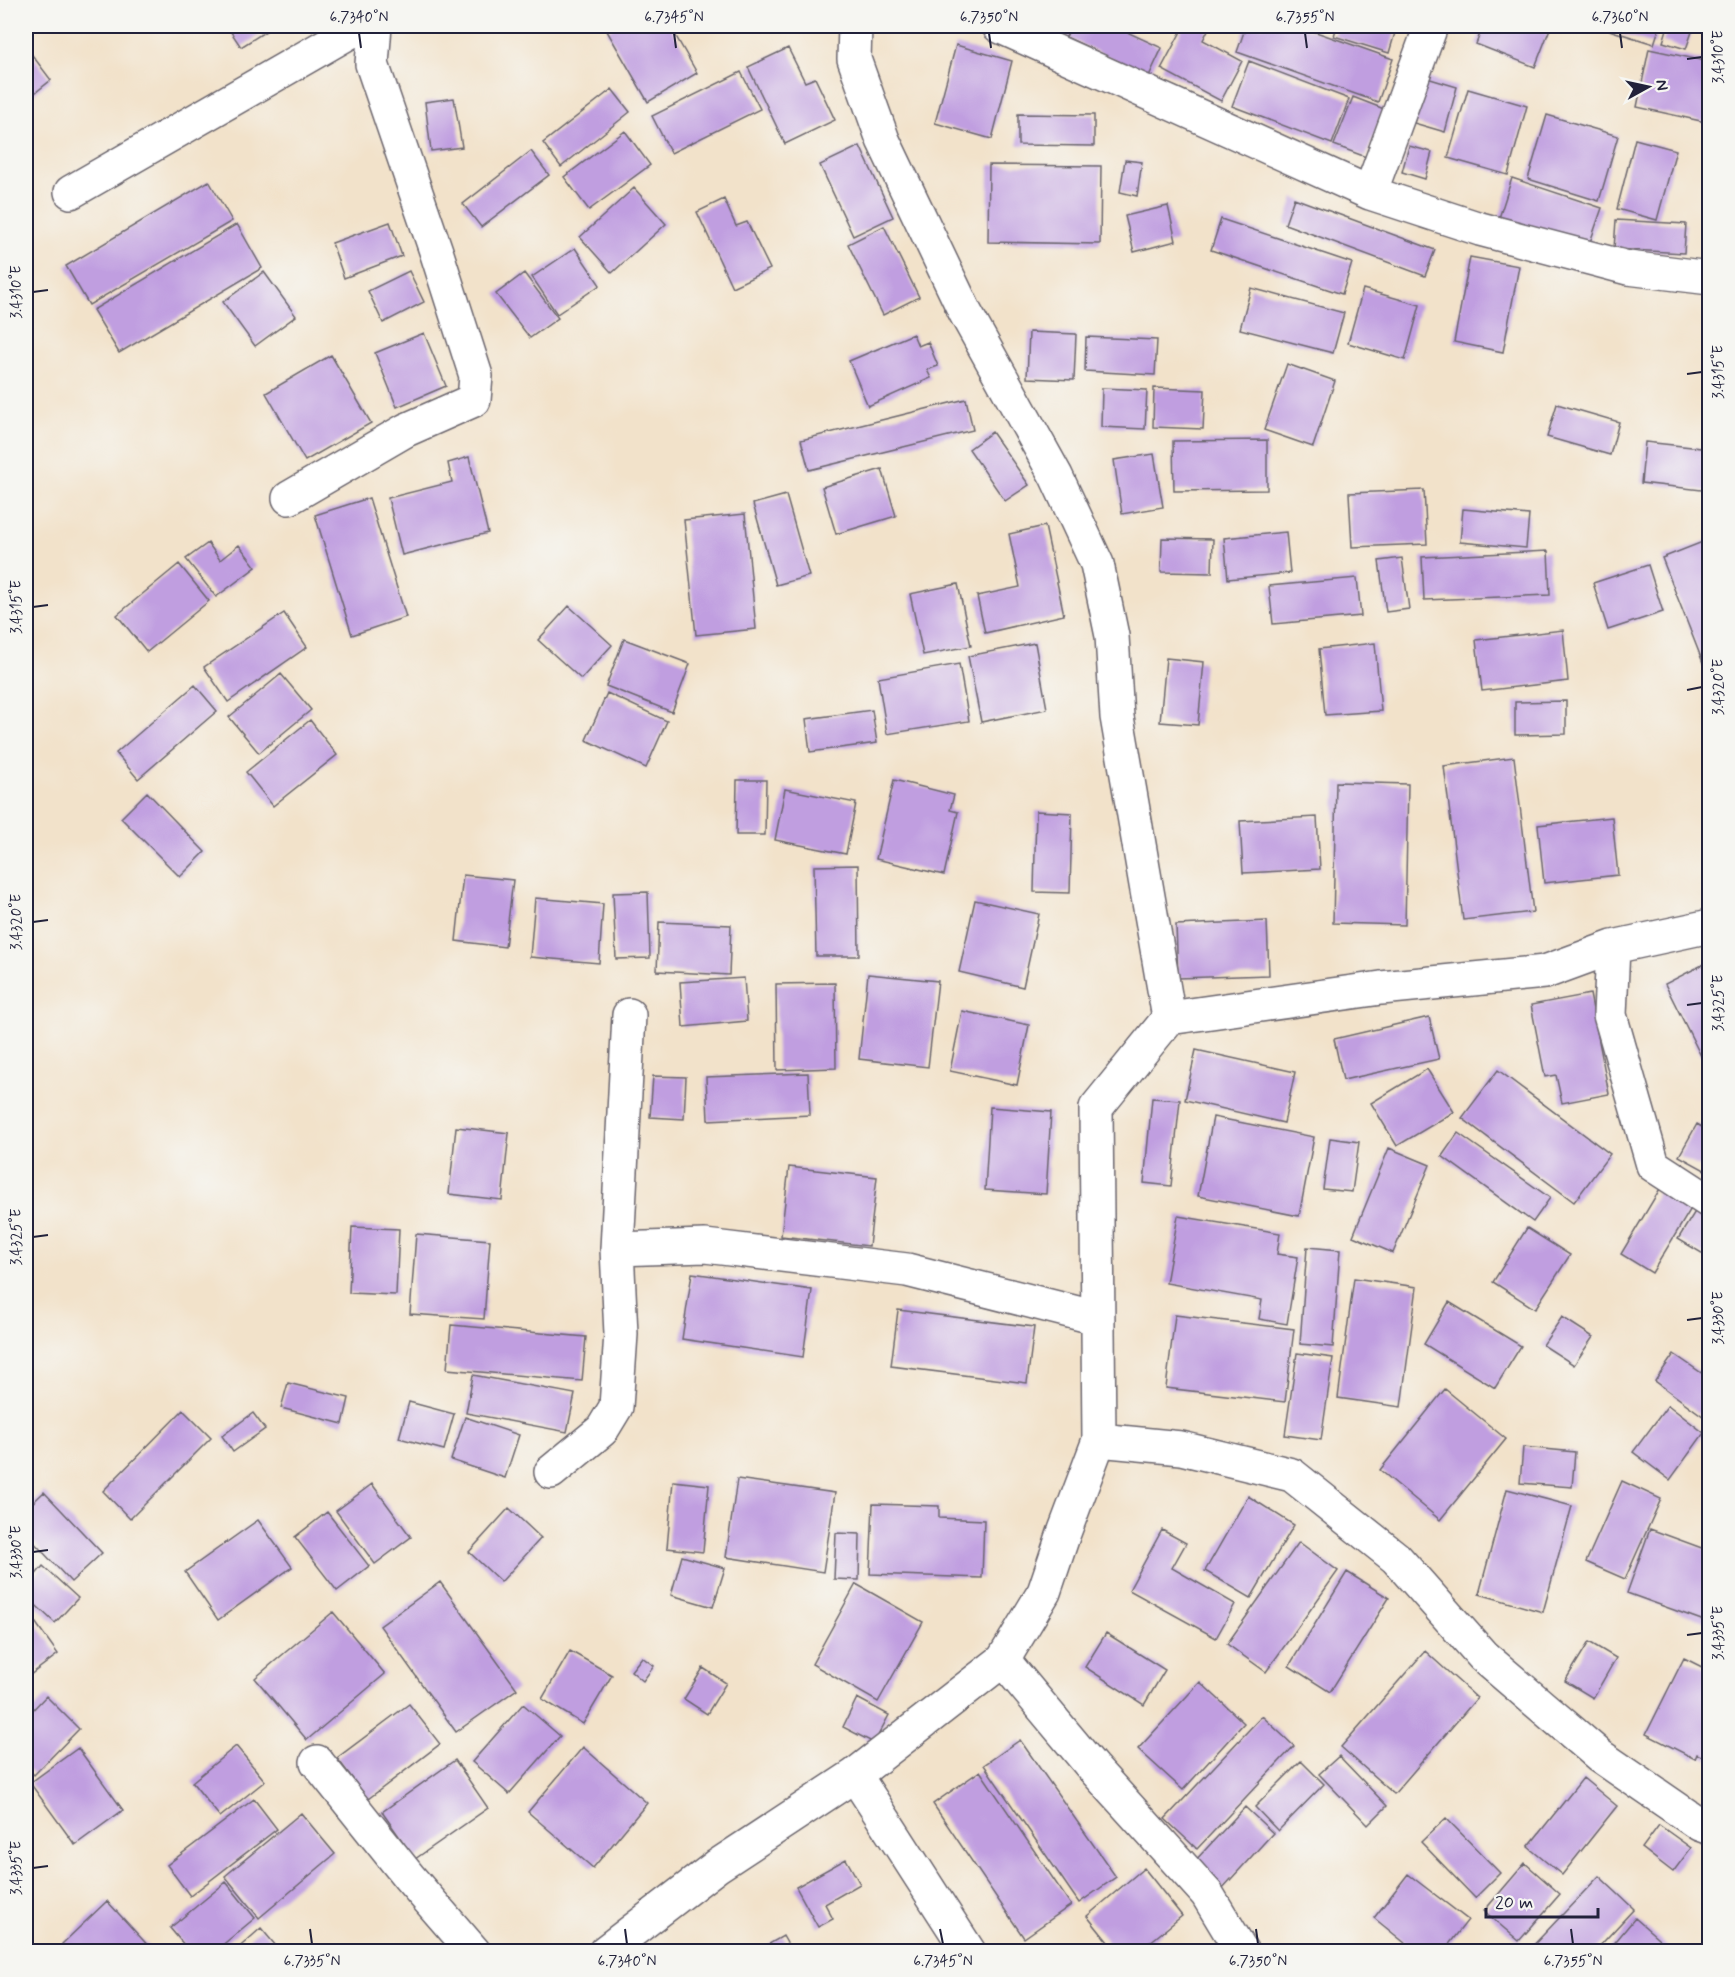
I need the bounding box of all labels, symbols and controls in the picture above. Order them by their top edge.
text: 6.7340°N [330,8,388,28]
text: 6.7345°N [644,8,704,28]
text: 6.7350°N [960,8,1018,28]
text: 6.7355°N [1275,8,1335,28]
text: 6.7360°N [1591,8,1649,28]
text: 3.4310°E [1709,30,1729,84]
north arrow [1618,57,1678,117]
text: N [1650,78,1673,92]
text: 3.4310°E [7,265,27,319]
text: 3.4315°E [1709,345,1729,399]
text: 3.4315°E [7,580,27,634]
text: 3.4320°E [1709,658,1729,715]
text: 3.4320°E [7,893,27,950]
text: 3.4325°E [1709,974,1729,1032]
text: 3.4325°E [7,1208,27,1266]
text: 3.4330°E [1709,1291,1729,1345]
text: 3.4330°E [7,1525,27,1579]
text: 3.4335°E [1709,1606,1729,1660]
text: 3.4335°E [7,1841,27,1895]
scale bar [1486,1881,1598,1919]
text: 20 m [1495,1891,1533,1915]
text: 6.7335°N [284,1952,340,1972]
text: 6.7340°N [598,1952,656,1972]
text: 6.7345°N [913,1952,973,1972]
text: 6.7350°N [1229,1952,1287,1972]
text: 6.7355°N [1543,1952,1603,1972]

